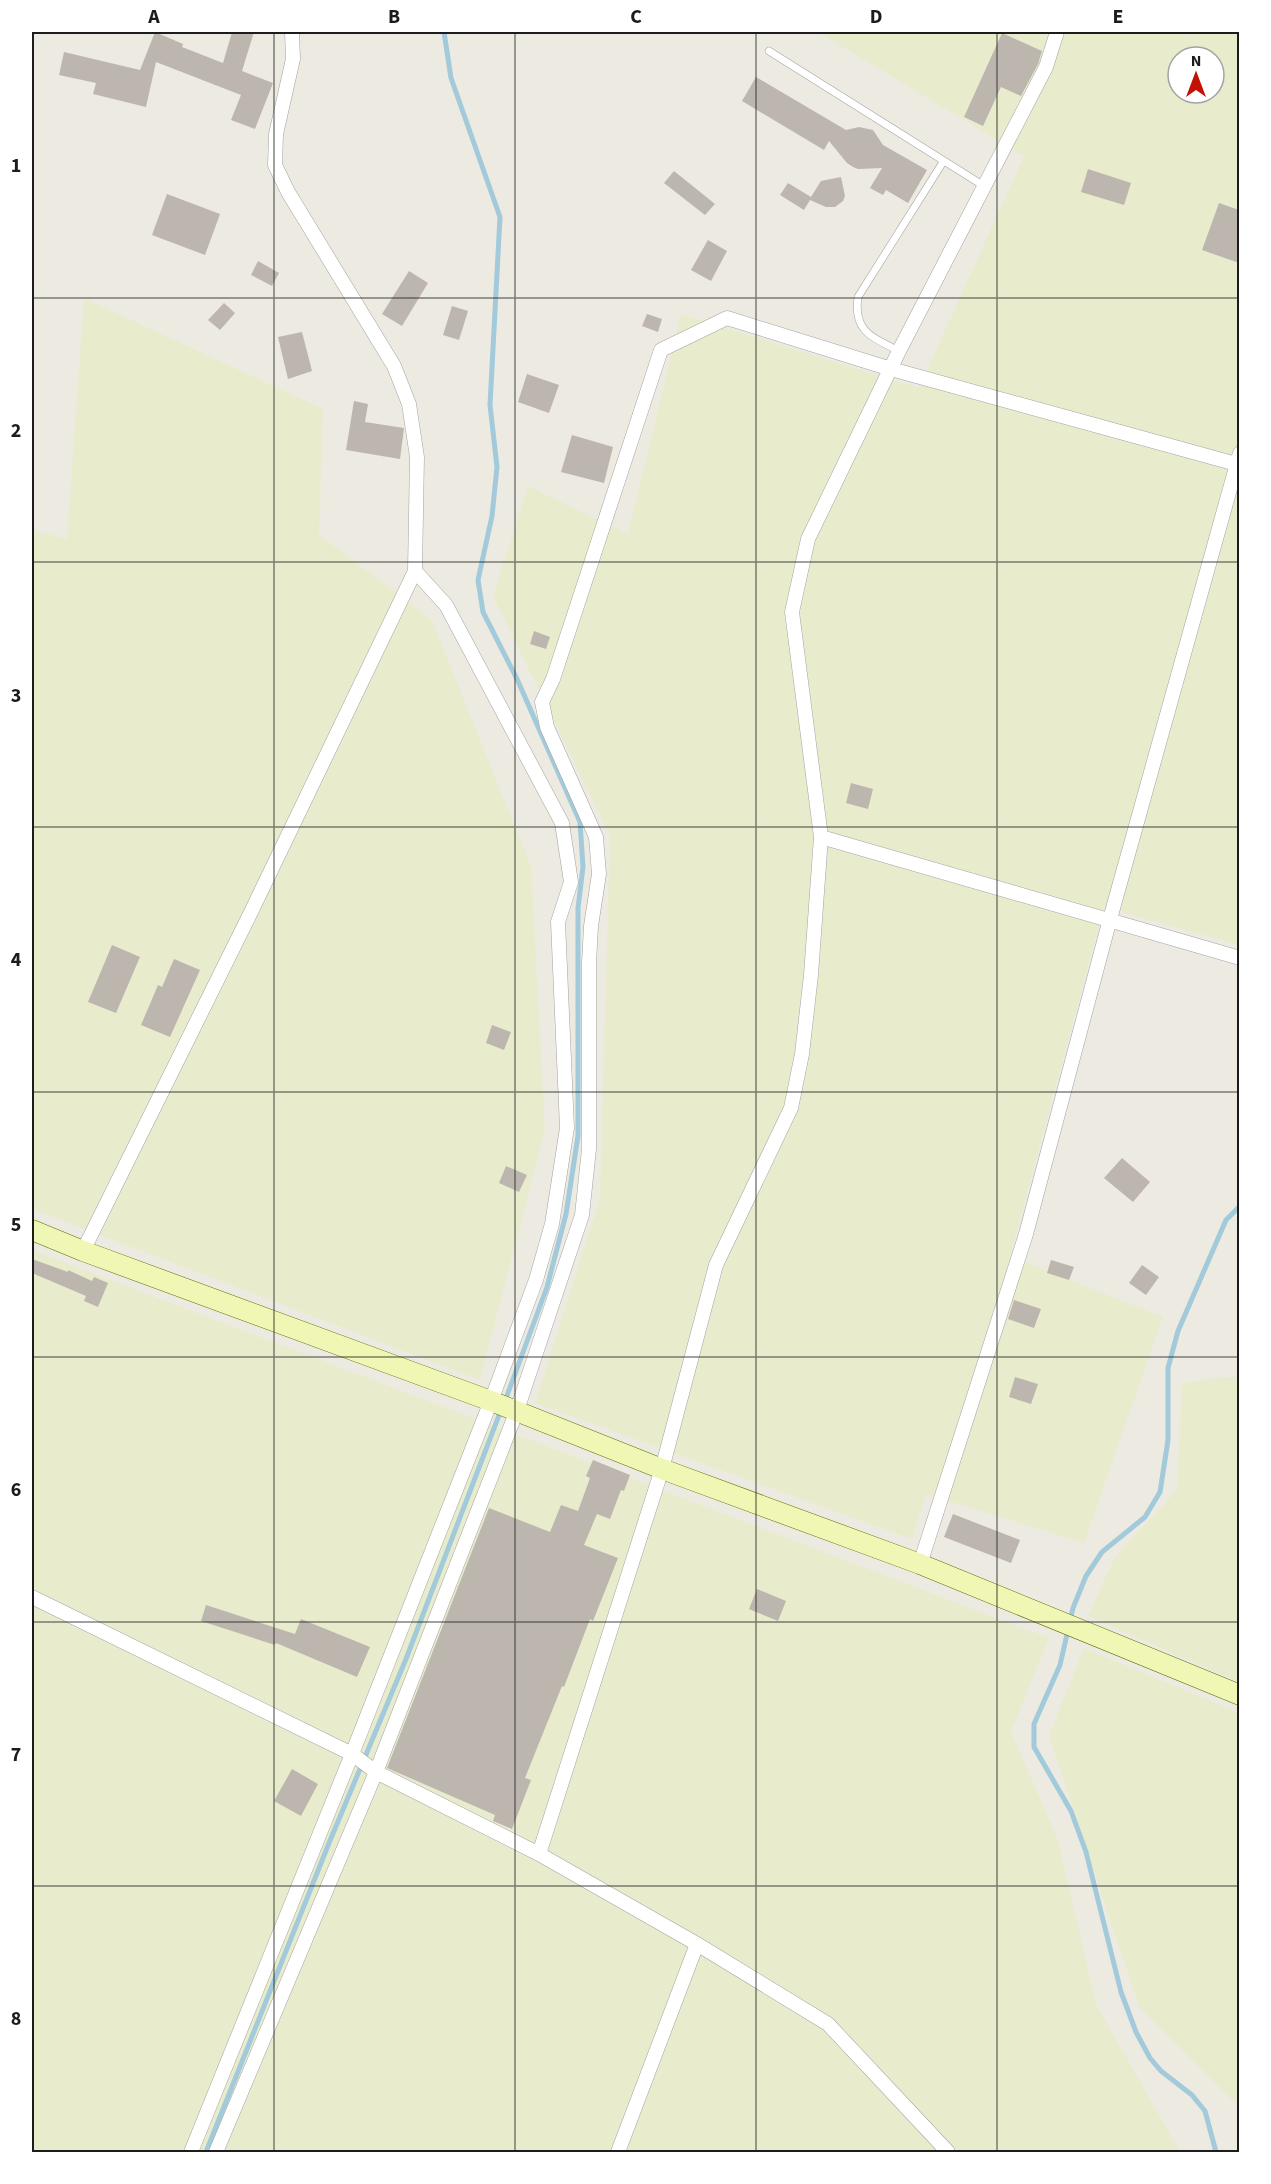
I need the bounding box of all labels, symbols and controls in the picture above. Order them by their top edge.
text: A [147,3,160,31]
text: B [388,3,400,31]
text: C [630,3,642,31]
text: D [870,3,882,31]
text: E [1113,3,1123,31]
north arrow [1166,45,1226,105]
text: N [1191,50,1201,72]
text: 1 [11,152,21,180]
text: 2 [11,417,21,445]
text: 3 [11,682,21,710]
text: 4 [11,946,22,974]
text: 5 [11,1211,21,1239]
text: 6 [11,1476,21,1504]
text: 7 [11,1741,21,1769]
text: 8 [11,2005,21,2033]

